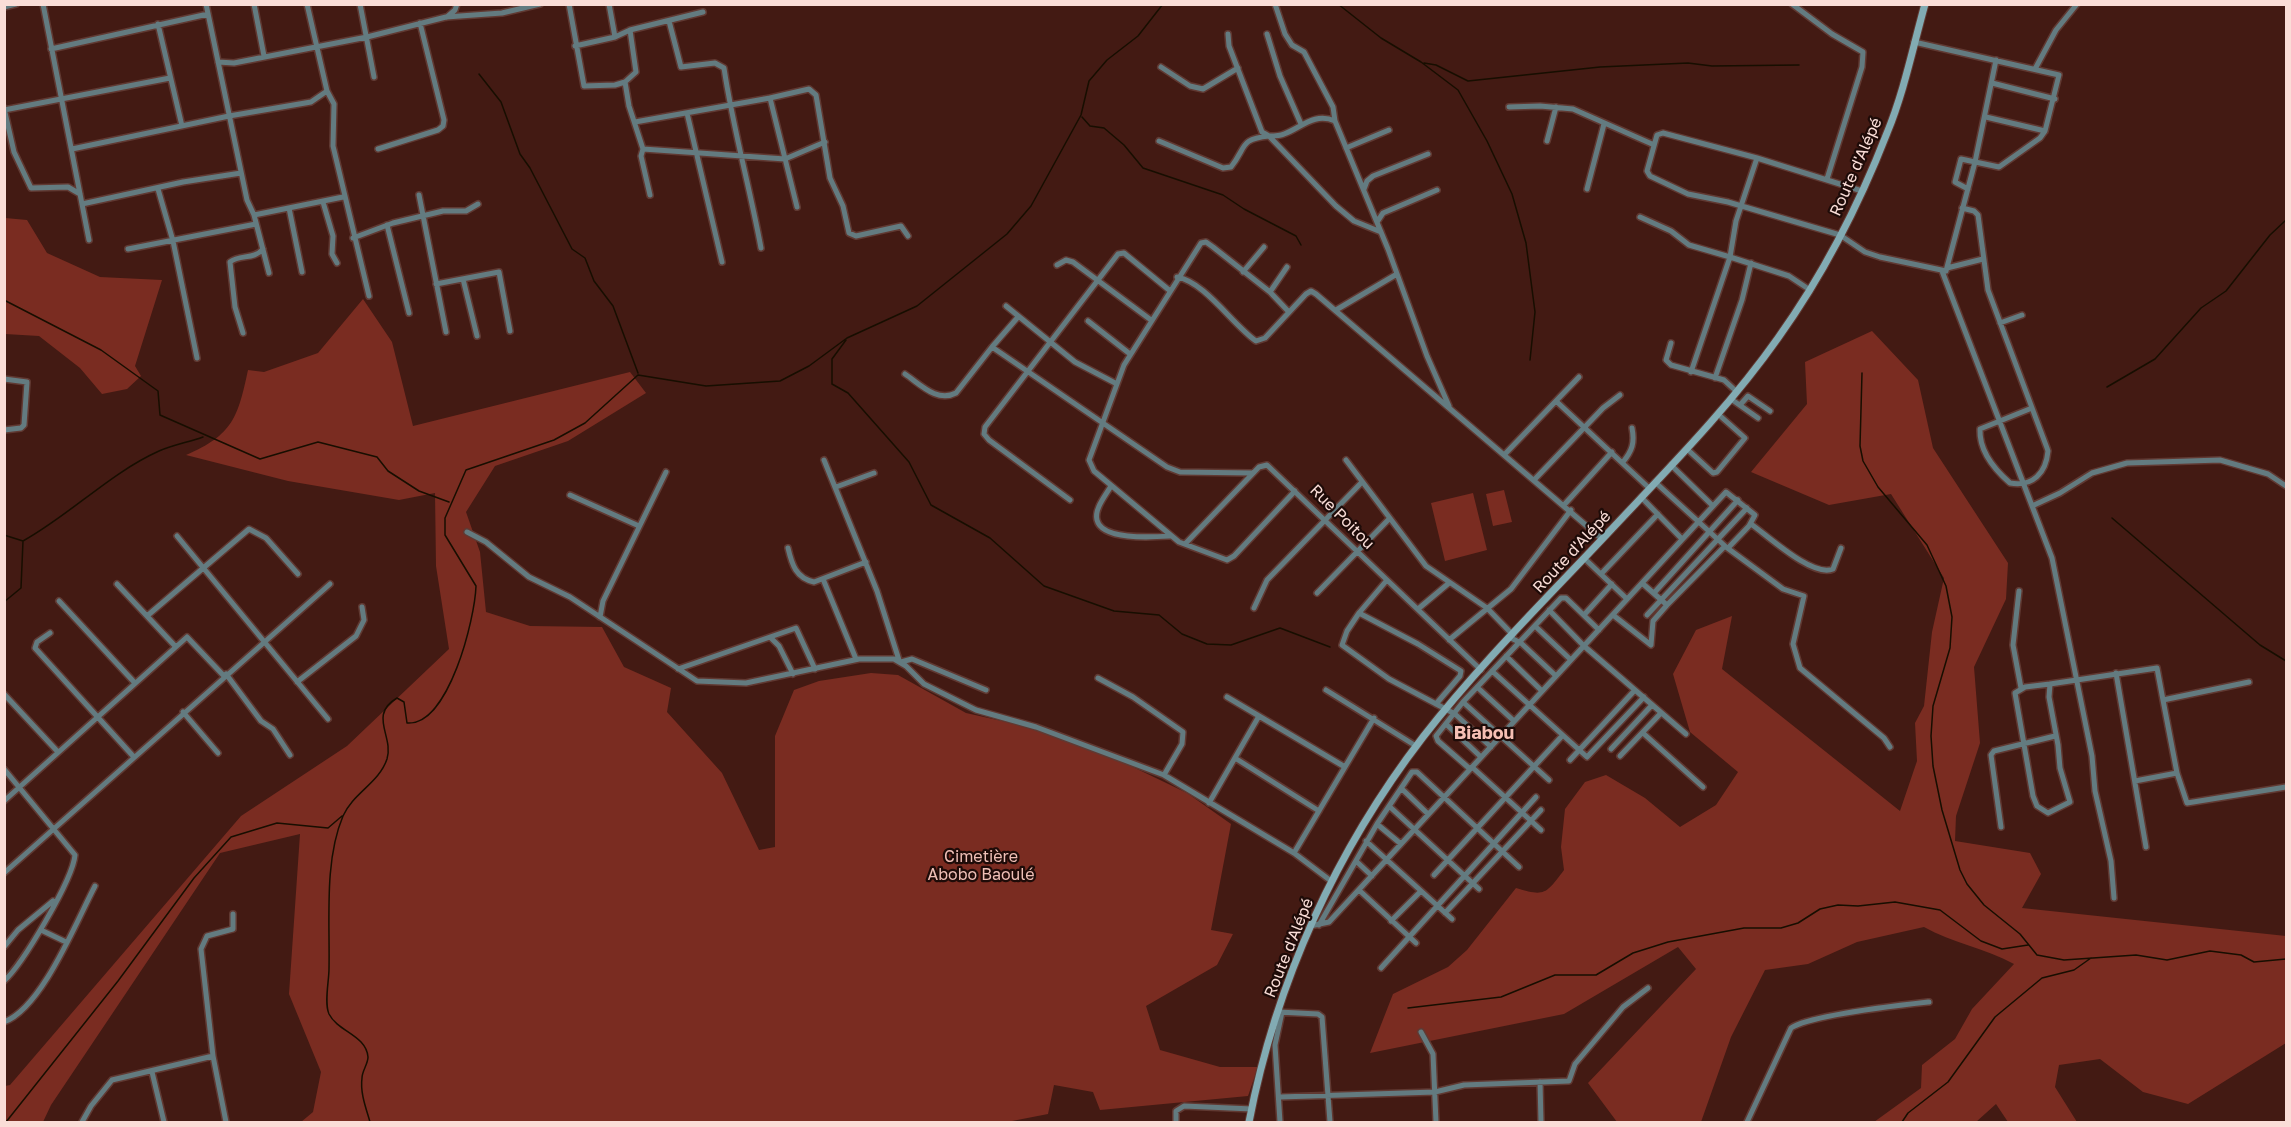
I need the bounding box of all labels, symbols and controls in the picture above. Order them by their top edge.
street label: Route d'Alépé [1826,115,1886,219]
street label: Rue Poitou [1306,481,1378,553]
street label: Route d'Alépé [1529,507,1615,597]
district label: Biabou [1454,722,1514,744]
park label: Cimetière Abobo Baoulé [928,847,1034,885]
street label: Route d'Alépé [1260,895,1318,1001]

